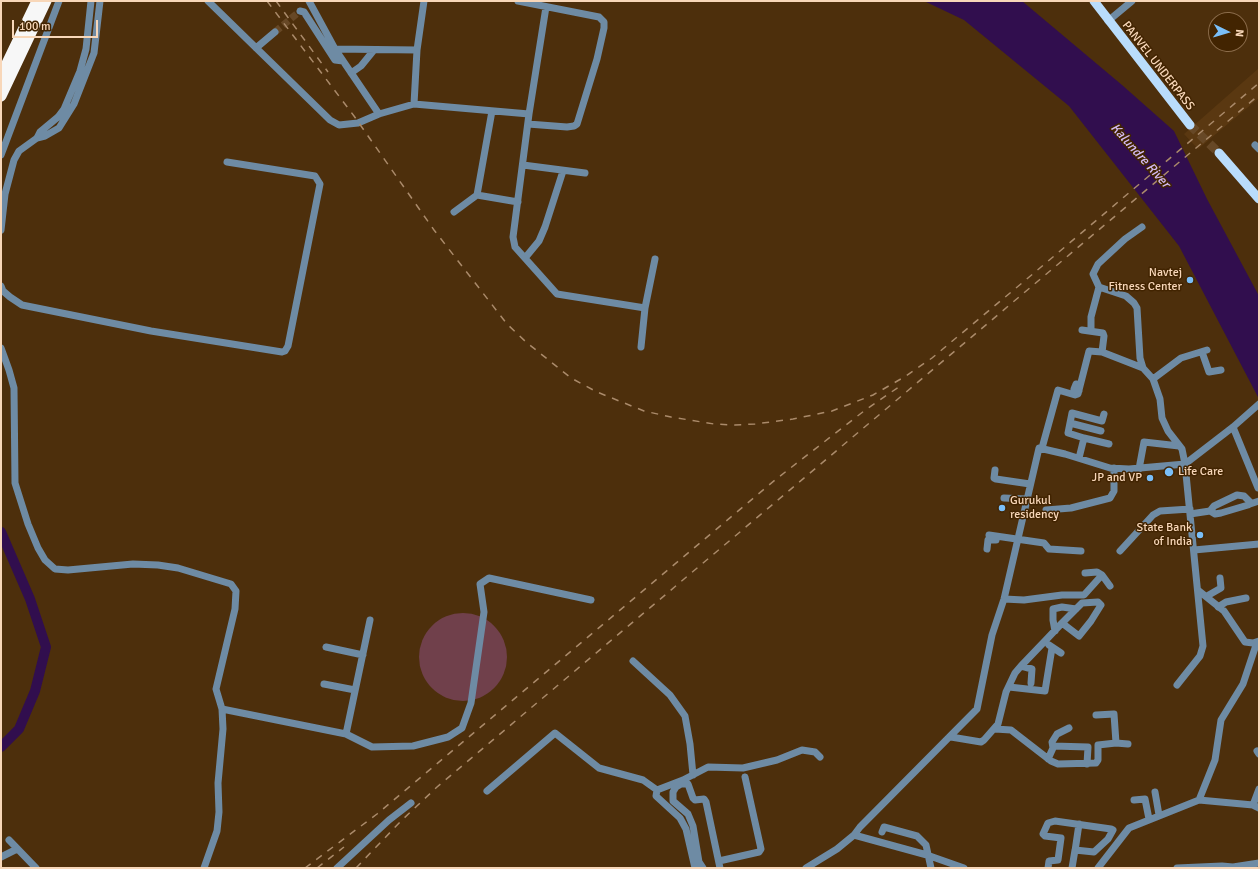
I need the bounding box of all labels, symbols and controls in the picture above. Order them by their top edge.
scale bar [14,12,100,38]
north arrow [1208,12,1248,52]
text: 100 m [19,19,51,34]
street label: PANVEL UNDERPASS [1119,19,1197,113]
text: N [1233,29,1246,37]
water label: Kalundre River [1107,121,1173,191]
place label: Navtej Fitness Center [1108,266,1182,294]
marker: Navtej Fitness Center [1185,275,1195,285]
place label: Life Care [1178,465,1223,479]
marker: Life Care [1163,466,1175,478]
place label: JP and VP [1092,471,1142,485]
marker: JP and VP [1145,473,1155,483]
place label: Gurukul residency [1010,494,1059,522]
marker: Gurukul residency [997,503,1007,513]
place label: State Bank of India [1137,521,1192,549]
marker: State Bank of India [1195,530,1205,540]

